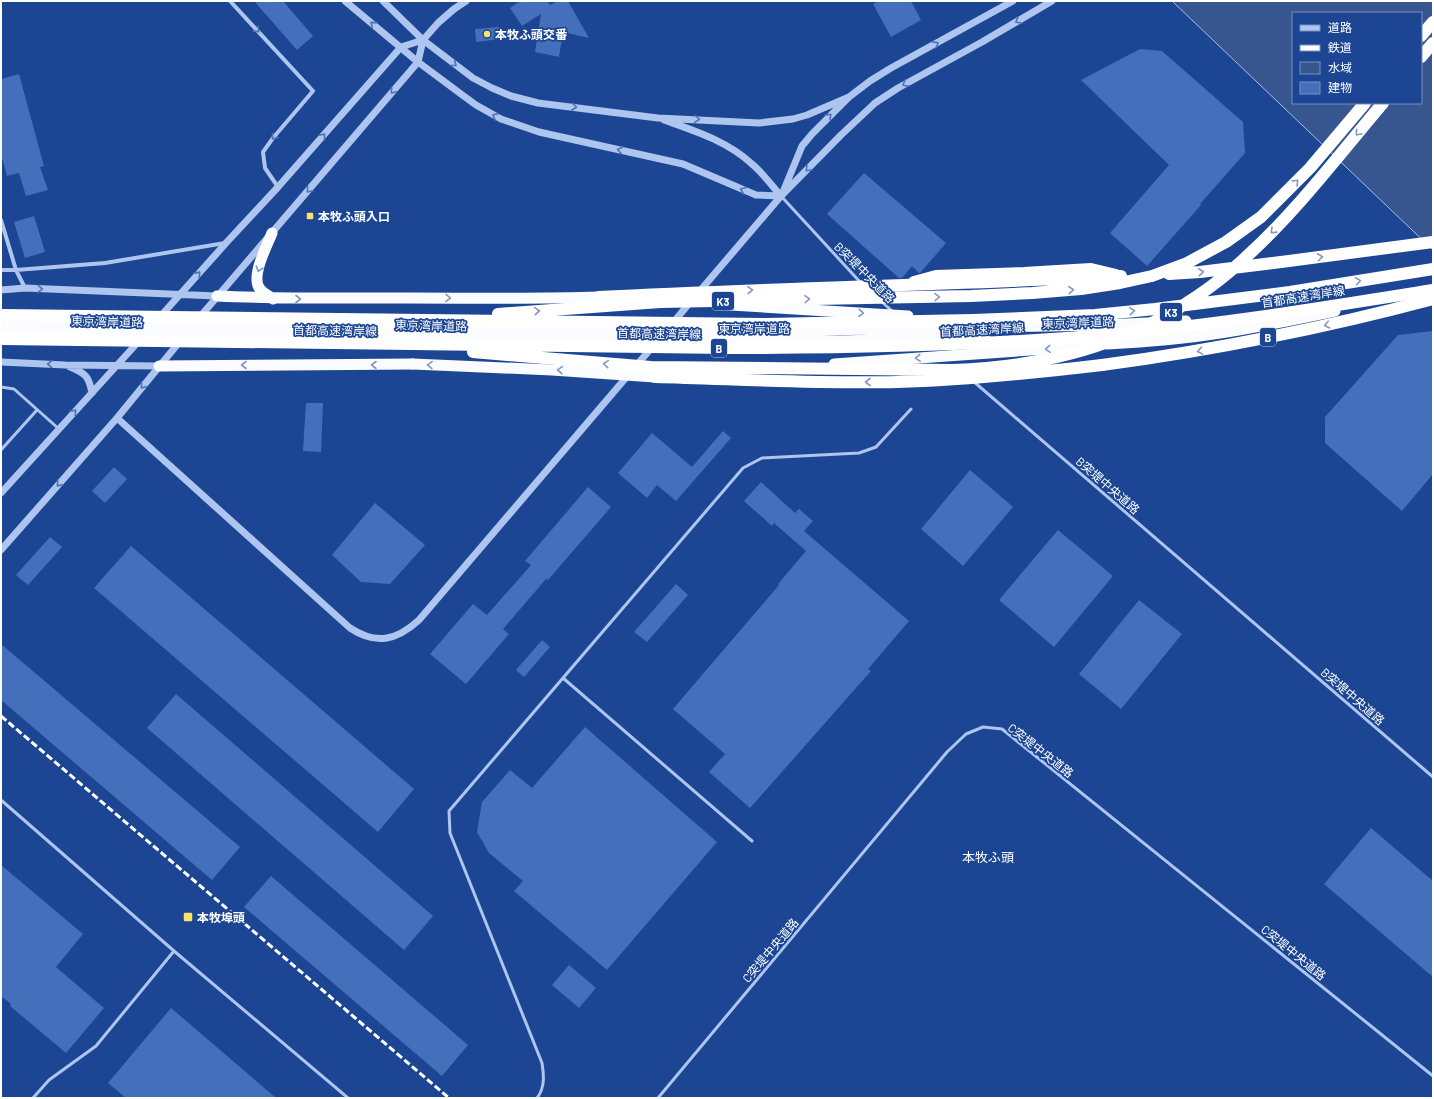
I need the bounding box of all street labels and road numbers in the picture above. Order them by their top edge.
street label: B突堤中央道路 [832,239,898,305]
street label: 首都高速湾岸線 [1260,283,1346,309]
road number: K3 [712,292,734,310]
road number: K3 [1160,303,1182,321]
street label: 東京湾岸道路 [71,313,143,329]
street label: 東京湾岸道路 [1042,314,1114,330]
street label: 東京湾岸道路 [395,317,467,333]
street label: 首都高速湾岸線 [940,320,1024,338]
street label: 東京湾岸道路 [718,321,790,335]
street label: 首都高速湾岸線 [293,322,377,338]
street label: 首都高速湾岸線 [617,325,701,341]
road number: B [1260,328,1276,346]
road number: B [711,339,727,357]
street label: B突堤中央道路 [1073,454,1143,516]
street label: B突堤中央道路 [1318,665,1388,727]
street label: C突堤中央道路 [1005,720,1077,780]
street label: C突堤中央道路 [739,915,801,985]
street label: C突堤中央道路 [1259,922,1329,982]

